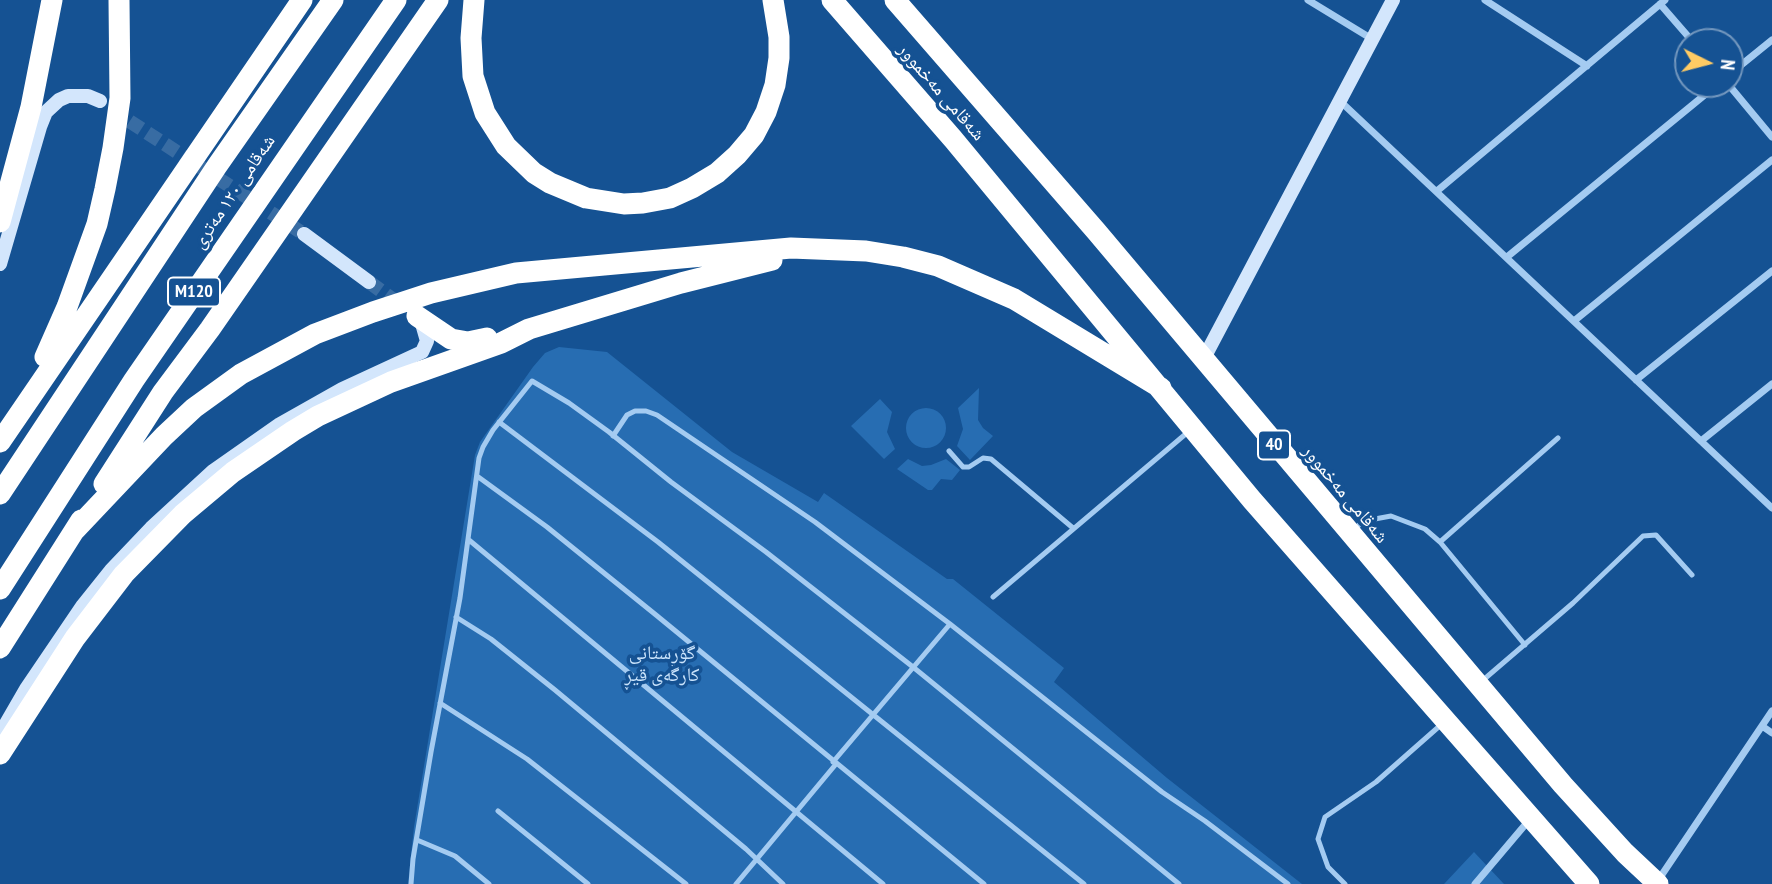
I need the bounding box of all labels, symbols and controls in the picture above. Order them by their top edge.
north arrow [1674,28,1744,98]
street label: شەقامی مەخموور [892,39,990,145]
text: N [1715,59,1740,71]
street label: شەقامی ١٢٠ مەتری [188,131,280,253]
road number: M120 [168,278,220,306]
road number: 40 [1258,430,1290,460]
street label: شەقامی مەخموور [1297,440,1393,548]
park label: گۆڕستانی کارگەی قیڕ [625,643,699,687]

